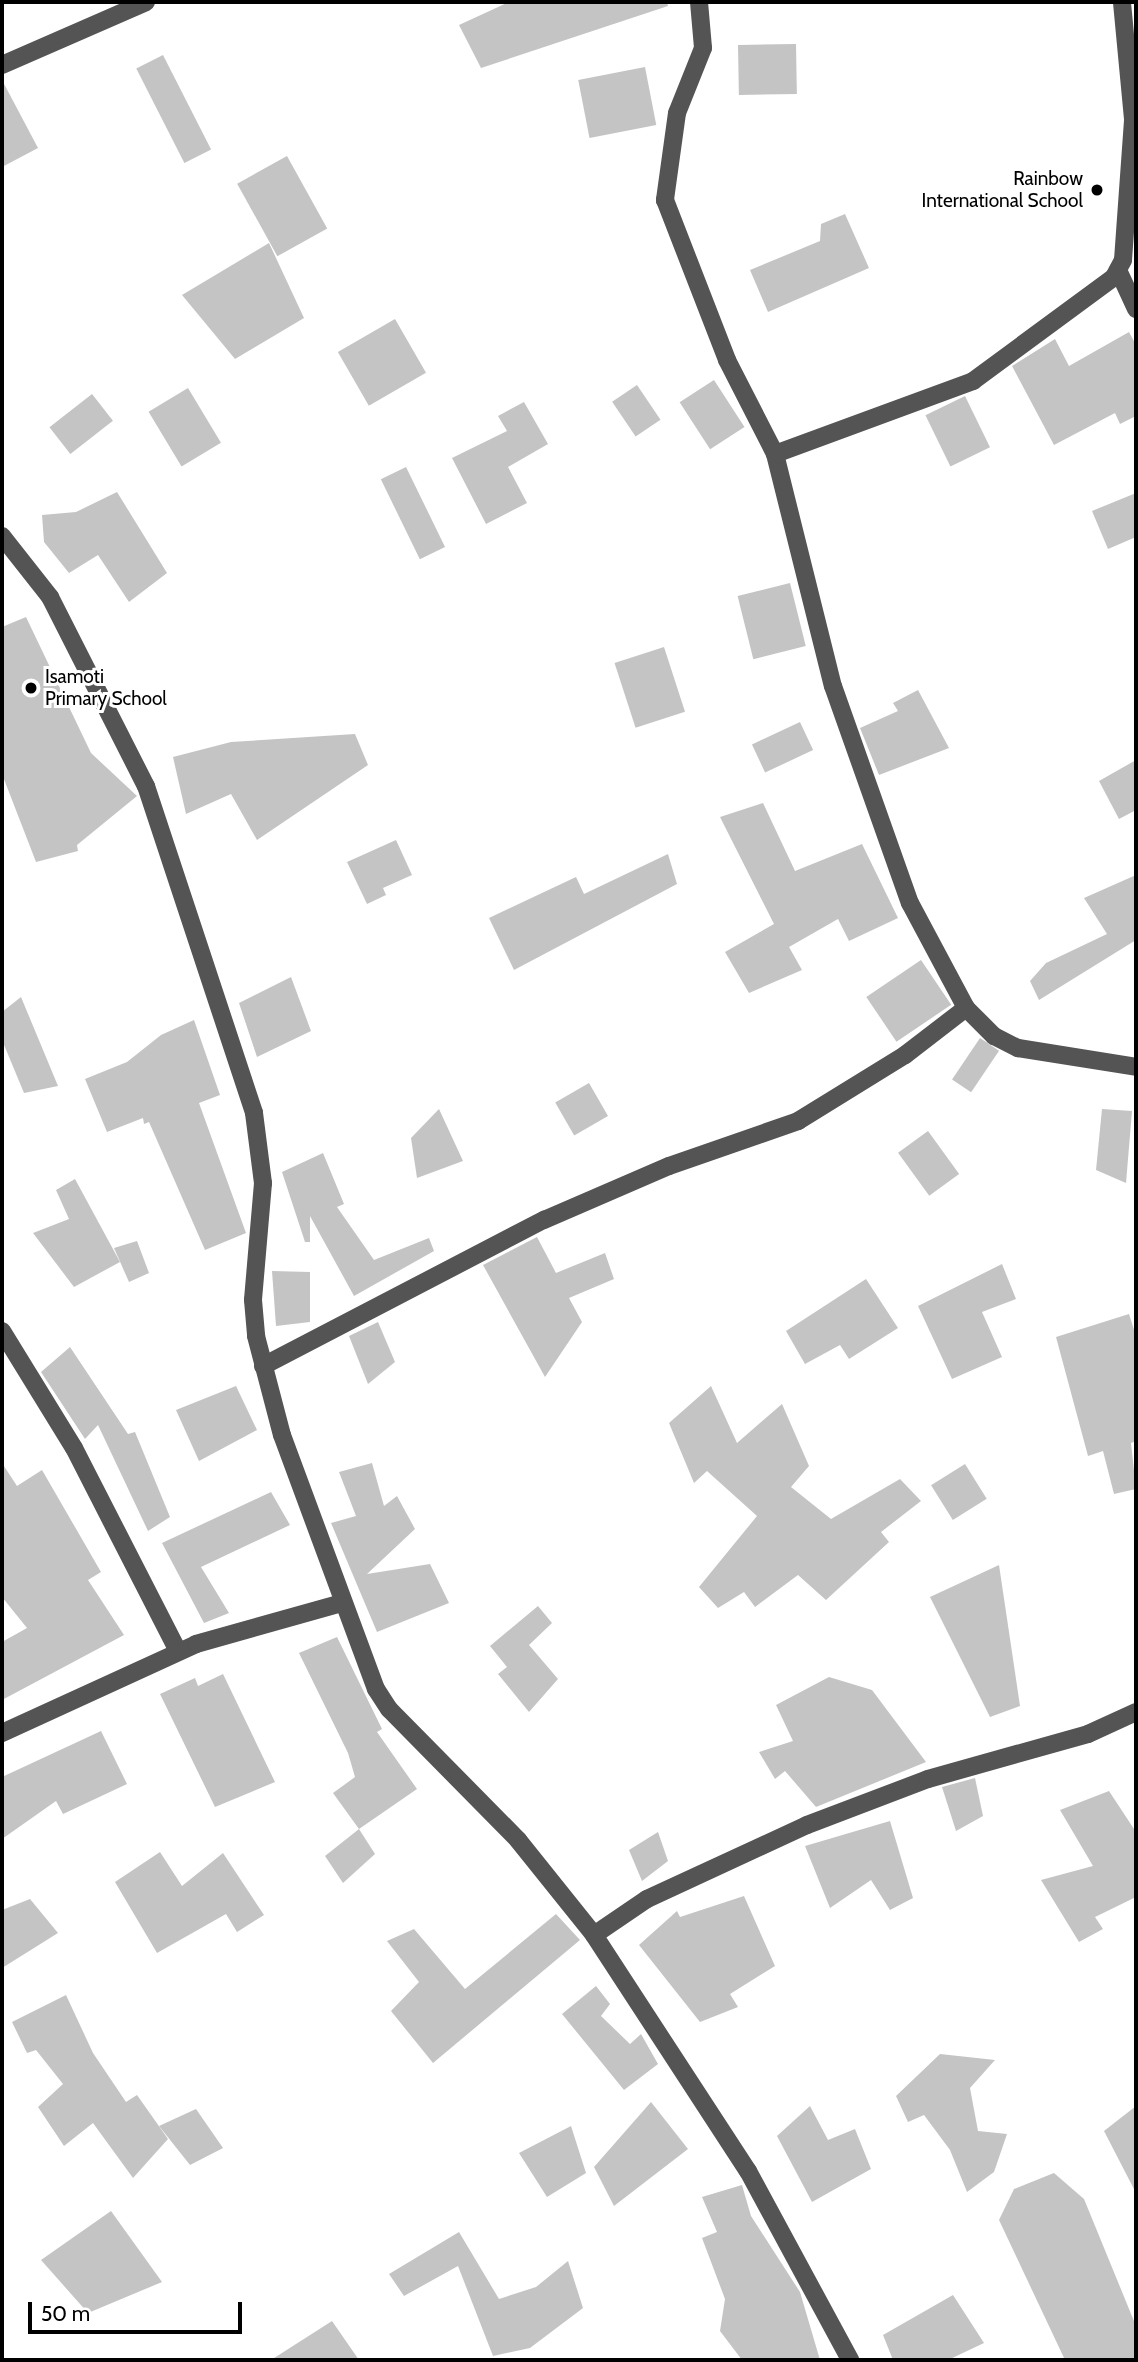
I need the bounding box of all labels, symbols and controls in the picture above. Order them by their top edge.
place label: Rainbow International School [921,168,1083,212]
marker: Rainbow International School [1089,182,1105,198]
place label: Isamoti Primary School [45,666,167,710]
marker: Isamoti Primary School [23,680,39,696]
scale bar [32,2288,245,2332]
text: 50 m [41,2301,90,2326]

